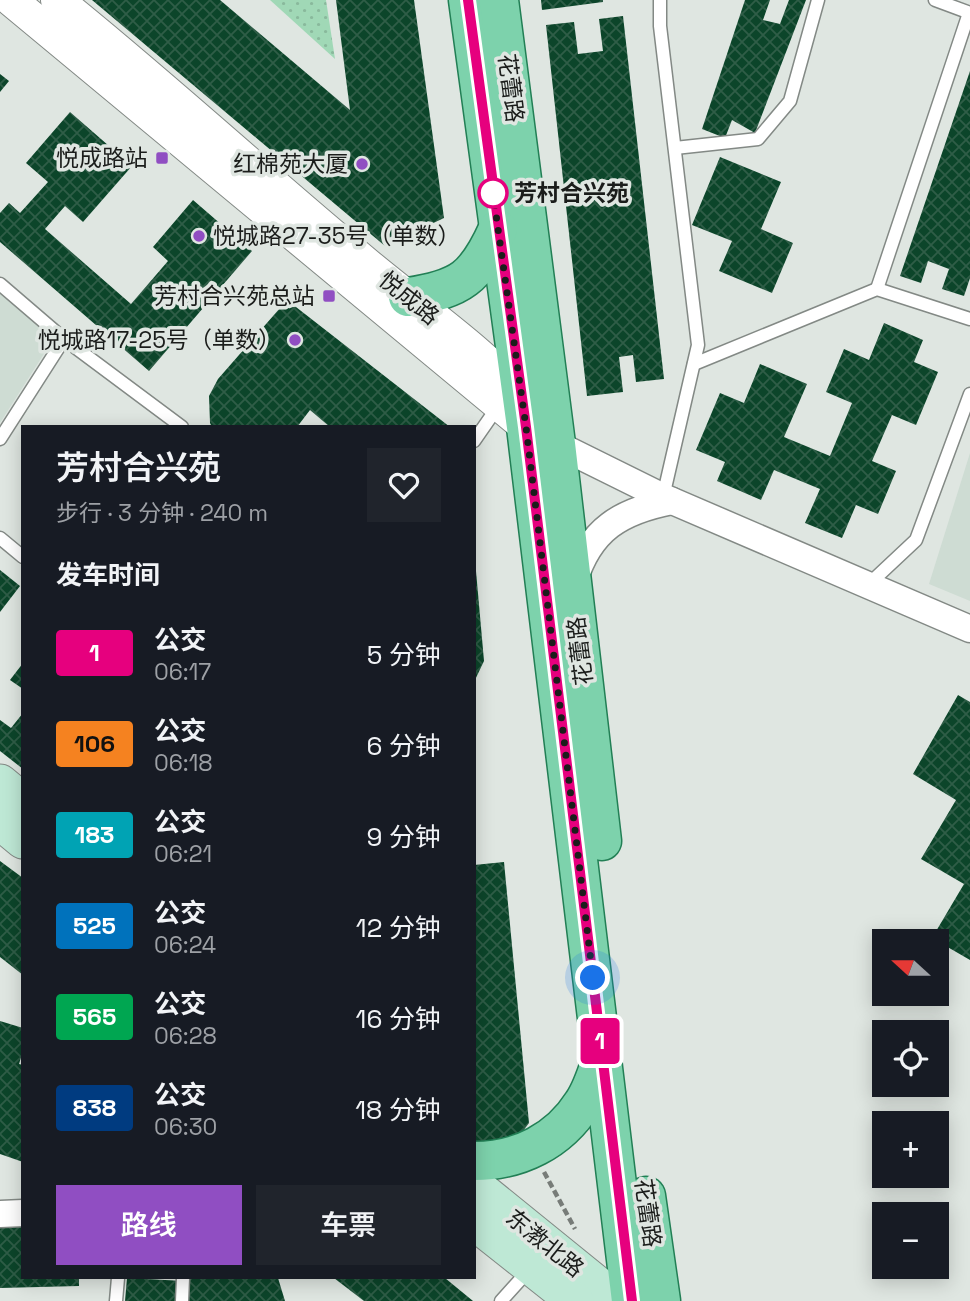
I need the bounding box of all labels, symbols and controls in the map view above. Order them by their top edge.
street label: 花蕾路 [492,52,530,124]
place label: 悦成路站 [56,143,148,173]
place label: 红棉苑大厦 [233,149,348,179]
marker: 悦成路站 [154,150,170,166]
marker: 红棉苑大厦 [354,156,370,172]
marker: 芳村合兴苑 [478,178,508,208]
place label: 芳村合兴苑 [514,178,629,208]
place label: 悦城路27-35号（单数） [213,221,460,251]
marker: 悦城路27-35号（单数） [191,228,207,244]
street label: 悦成路 [373,265,445,331]
place label: 芳村合兴苑总站 [154,281,315,311]
marker: 芳村合兴苑总站 [321,288,337,304]
place label: 悦城路17-25号（单数） [38,325,281,355]
marker: 悦城路17-25号（单数） [287,332,303,348]
text: 芳村合兴苑 [56,447,221,489]
button: heart [367,448,441,522]
text: 步行 · 3 分钟 · 240 m [56,498,268,528]
text: 发车时间 [56,558,160,592]
street label: 花蕾路 [561,615,599,687]
text: 公交 [154,623,206,657]
text: 1 [89,637,100,668]
text: 5 分钟 [367,638,441,672]
text: 06:17 [154,657,211,687]
text: 公交 [154,714,206,748]
text: 106 [74,728,115,759]
text: 6 分钟 [366,729,441,763]
text: 06:18 [154,748,213,778]
text: 公交 [154,805,206,839]
text: 183 [75,819,114,850]
text: 9 分钟 [366,820,441,854]
text: 06:21 [154,839,212,869]
text: 公交 [154,896,206,930]
text: 525 [73,910,116,941]
text: 12 分钟 [356,911,441,945]
north arrow [872,929,948,1006]
map controls [872,929,949,1279]
text: 06:24 [154,930,216,960]
your location [575,960,610,995]
text: 公交 [154,987,206,1021]
text: 565 [73,1001,116,1032]
text: 16 分钟 [356,1002,441,1036]
line badge: 1 [577,1018,623,1064]
button: locate [872,1020,949,1097]
text: 06:28 [154,1021,217,1051]
text: 1 [595,1025,605,1056]
text: 公交 [154,1078,206,1112]
text: 838 [73,1092,116,1123]
text: 18 分钟 [355,1093,441,1127]
button: + [872,1111,949,1188]
text: 06:30 [154,1112,217,1142]
street label: 花蕾路 [628,1177,668,1249]
button: 路线 [56,1185,242,1265]
button: 车票 [256,1185,441,1265]
street label: 东漖北路 [500,1202,590,1284]
button: − [872,1202,949,1279]

